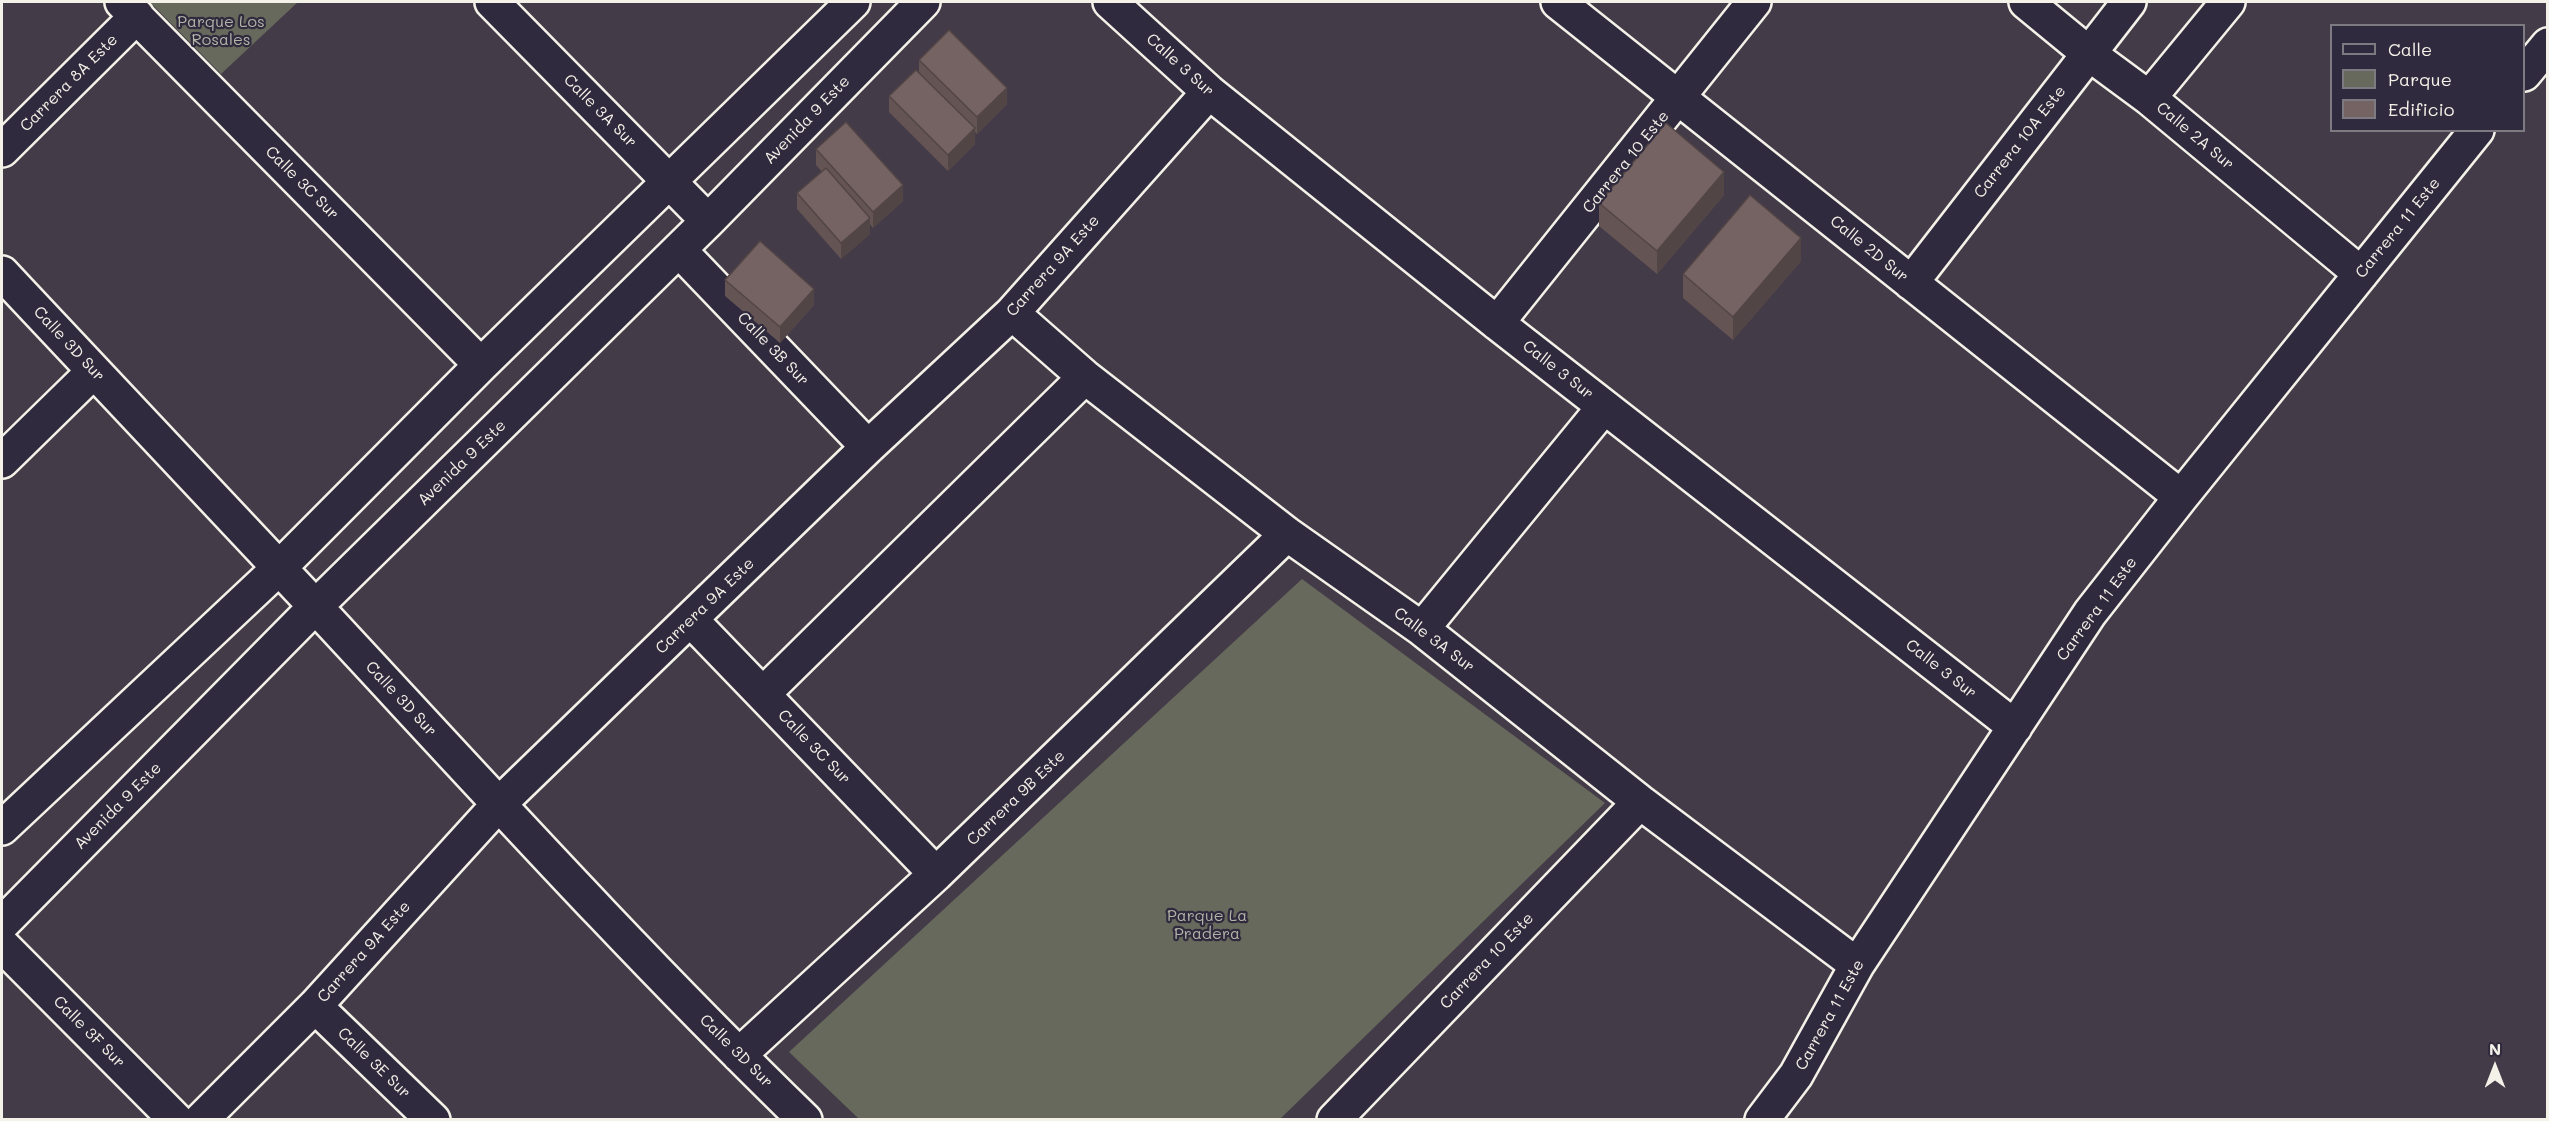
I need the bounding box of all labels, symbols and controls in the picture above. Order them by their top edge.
park label: Parque Los Rosales [177,12,265,50]
legend [2330,24,2525,132]
street label: Carrera 8A Este [16,30,122,136]
street label: Calle 3 Sur [1142,30,1218,100]
text: Calle [2388,37,2432,61]
text: Parque [2388,67,2452,91]
street label: Calle 3A Sur [559,70,641,152]
street label: Avenida 9 Este [760,72,854,168]
street label: Carrera 10A Este [1970,82,2070,202]
text: Edificio [2388,97,2455,121]
street label: Calle 2A Sur [2152,98,2238,174]
street label: Carrera 10 Este [1579,107,1673,217]
street label: Calle 3C Sur [261,142,343,224]
street label: Carrera 11 Este [2352,174,2444,282]
street label: Carrera 9A Este [1002,211,1104,321]
street label: Calle 2D Sur [1826,212,1912,286]
street label: Calle 3D Sur [29,302,109,386]
street label: Calle 3B Sur [733,308,813,390]
street label: Calle 3 Sur [1519,336,1597,404]
street label: Avenida 9 Este [414,416,510,510]
street label: Carrera 11 Este [2053,553,2141,665]
street label: Carrera 9A Este [652,554,758,658]
street label: Calle 3A Sur [1390,604,1478,676]
street label: Calle 3 Sur [1902,635,1980,703]
street label: Calle 3D Sur [361,657,441,741]
street label: Calle 3C Sur [774,706,854,788]
street label: Carrera 9B Este [963,746,1069,850]
street label: Avenida 9 Este [70,758,166,854]
street label: Carrera 9A Este [313,897,415,1007]
park label: Parque La Pradera [1167,906,1247,944]
street label: Carrera 10 Este [1436,909,1538,1013]
street label: Carrera 11 Este [1792,956,1868,1074]
street label: Calle 3F Sur [49,992,129,1072]
street label: Calle 3D Sur [695,1010,777,1092]
street label: Calle 3E Sur [334,1023,414,1103]
north arrow [2465,1037,2525,1097]
text: N [2489,1038,2501,1059]

